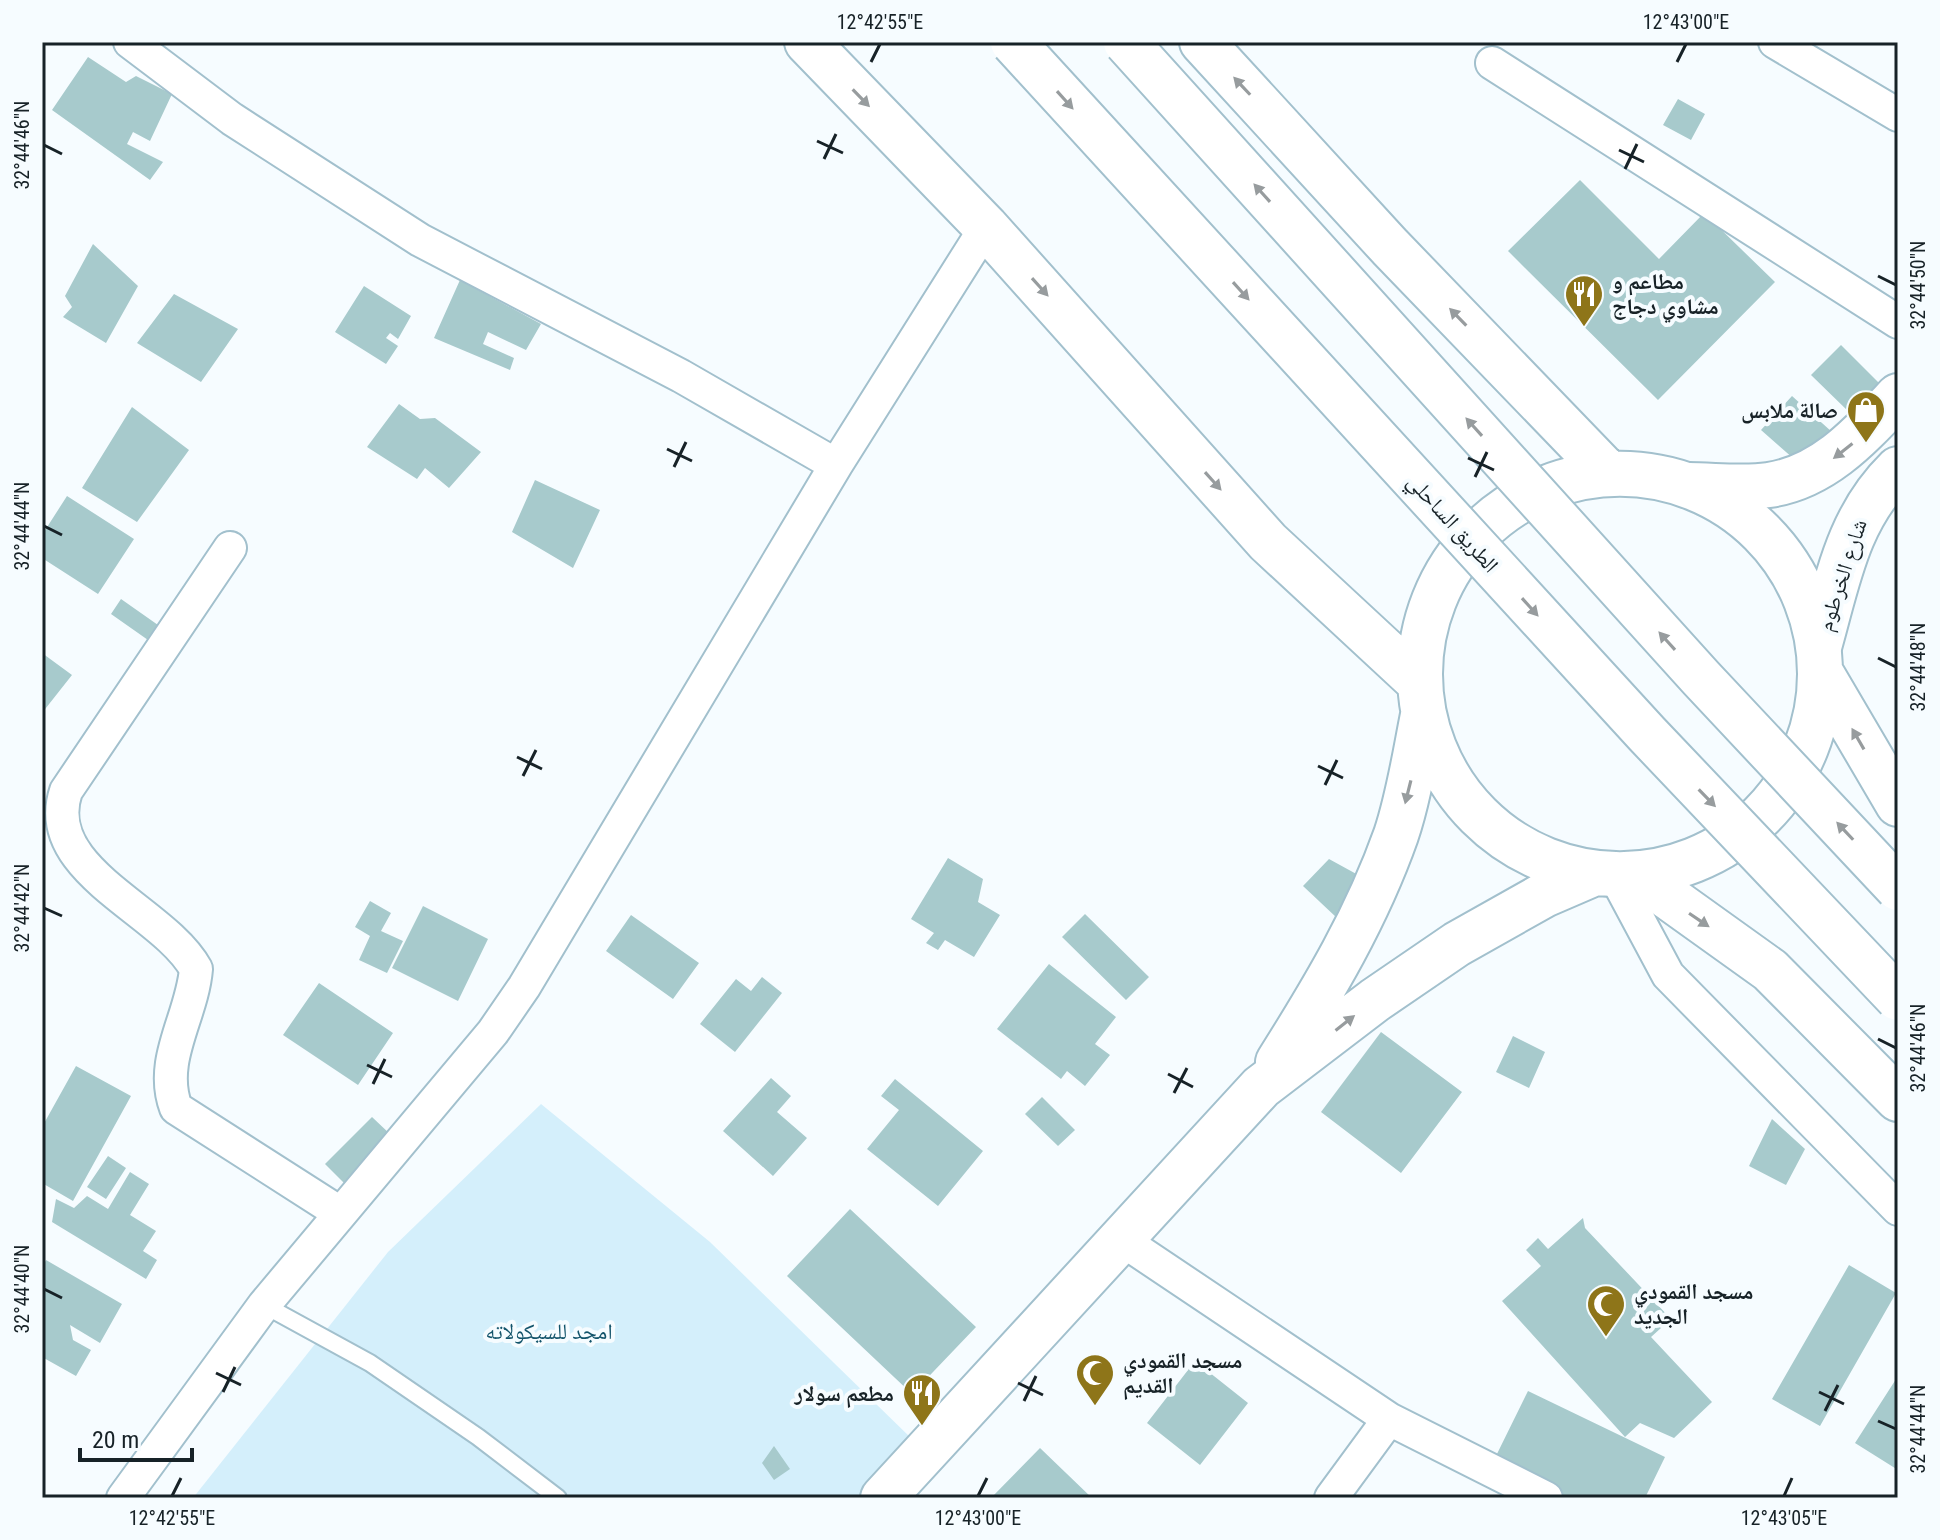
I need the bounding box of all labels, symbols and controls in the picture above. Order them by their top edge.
text: 12°42'55"E [837,10,923,34]
text: 12°43'00"E [1643,10,1729,34]
one-way arrow [1234,77,1252,96]
one-way arrow [852,88,870,107]
one-way arrow [1056,90,1074,109]
text: 32°44'46"N [10,100,34,190]
one-way arrow [1254,183,1272,202]
text: 32°44'50"N [1906,240,1930,330]
place label: مطاعم و مشاوي دجاج [1612,269,1719,323]
restaurant icon: مطاعم و مشاوي دجاج [1563,273,1605,328]
one-way arrow [1030,278,1048,297]
one-way arrow [1232,281,1249,301]
one-way arrow [1449,308,1468,327]
shop icon: صالة ملابس [1845,389,1887,444]
place label: صالة ملابس [1741,398,1838,424]
one-way arrow [1466,418,1484,437]
one-way arrow [1833,442,1853,458]
street label: الطريق الساحلي [1399,469,1504,580]
one-way arrow [1204,471,1222,490]
text: 32°44'44"N [10,481,34,571]
street label: شارع الخرطوم [1812,516,1874,635]
one-way arrow [1521,597,1539,617]
text: 32°44'48"N [1906,622,1930,712]
one-way arrow [1659,631,1677,650]
one-way arrow [1852,728,1866,750]
one-way arrow [1401,779,1413,804]
one-way arrow [1697,788,1715,807]
one-way arrow [1836,822,1854,841]
text: 32°44'42"N [10,863,34,953]
one-way arrow [1689,912,1710,927]
text: 32°44'46"N [1906,1003,1930,1093]
one-way arrow [1335,1015,1356,1031]
text: 32°44'40"N [10,1244,34,1334]
place label: مسجد القمودي الجديد [1634,1279,1753,1329]
mosque icon: مسجد القمودي الجديد [1585,1283,1627,1338]
park label: امجد للسيكولاته [485,1319,613,1344]
place label: مسجد القمودي القديم [1123,1348,1242,1400]
mosque icon: مسجد القمودي القديم [1074,1352,1116,1407]
restaurant icon: مطعم سولار [901,1372,943,1427]
place label: مطعم سولار [793,1381,894,1408]
text: 32°44'44"N [1906,1384,1930,1474]
scale bar [80,1412,192,1462]
text: 20 m [92,1426,139,1454]
text: 12°42'55"E [129,1506,215,1530]
text: 12°43'00"E [935,1506,1021,1530]
text: 12°43'05"E [1741,1506,1827,1530]

